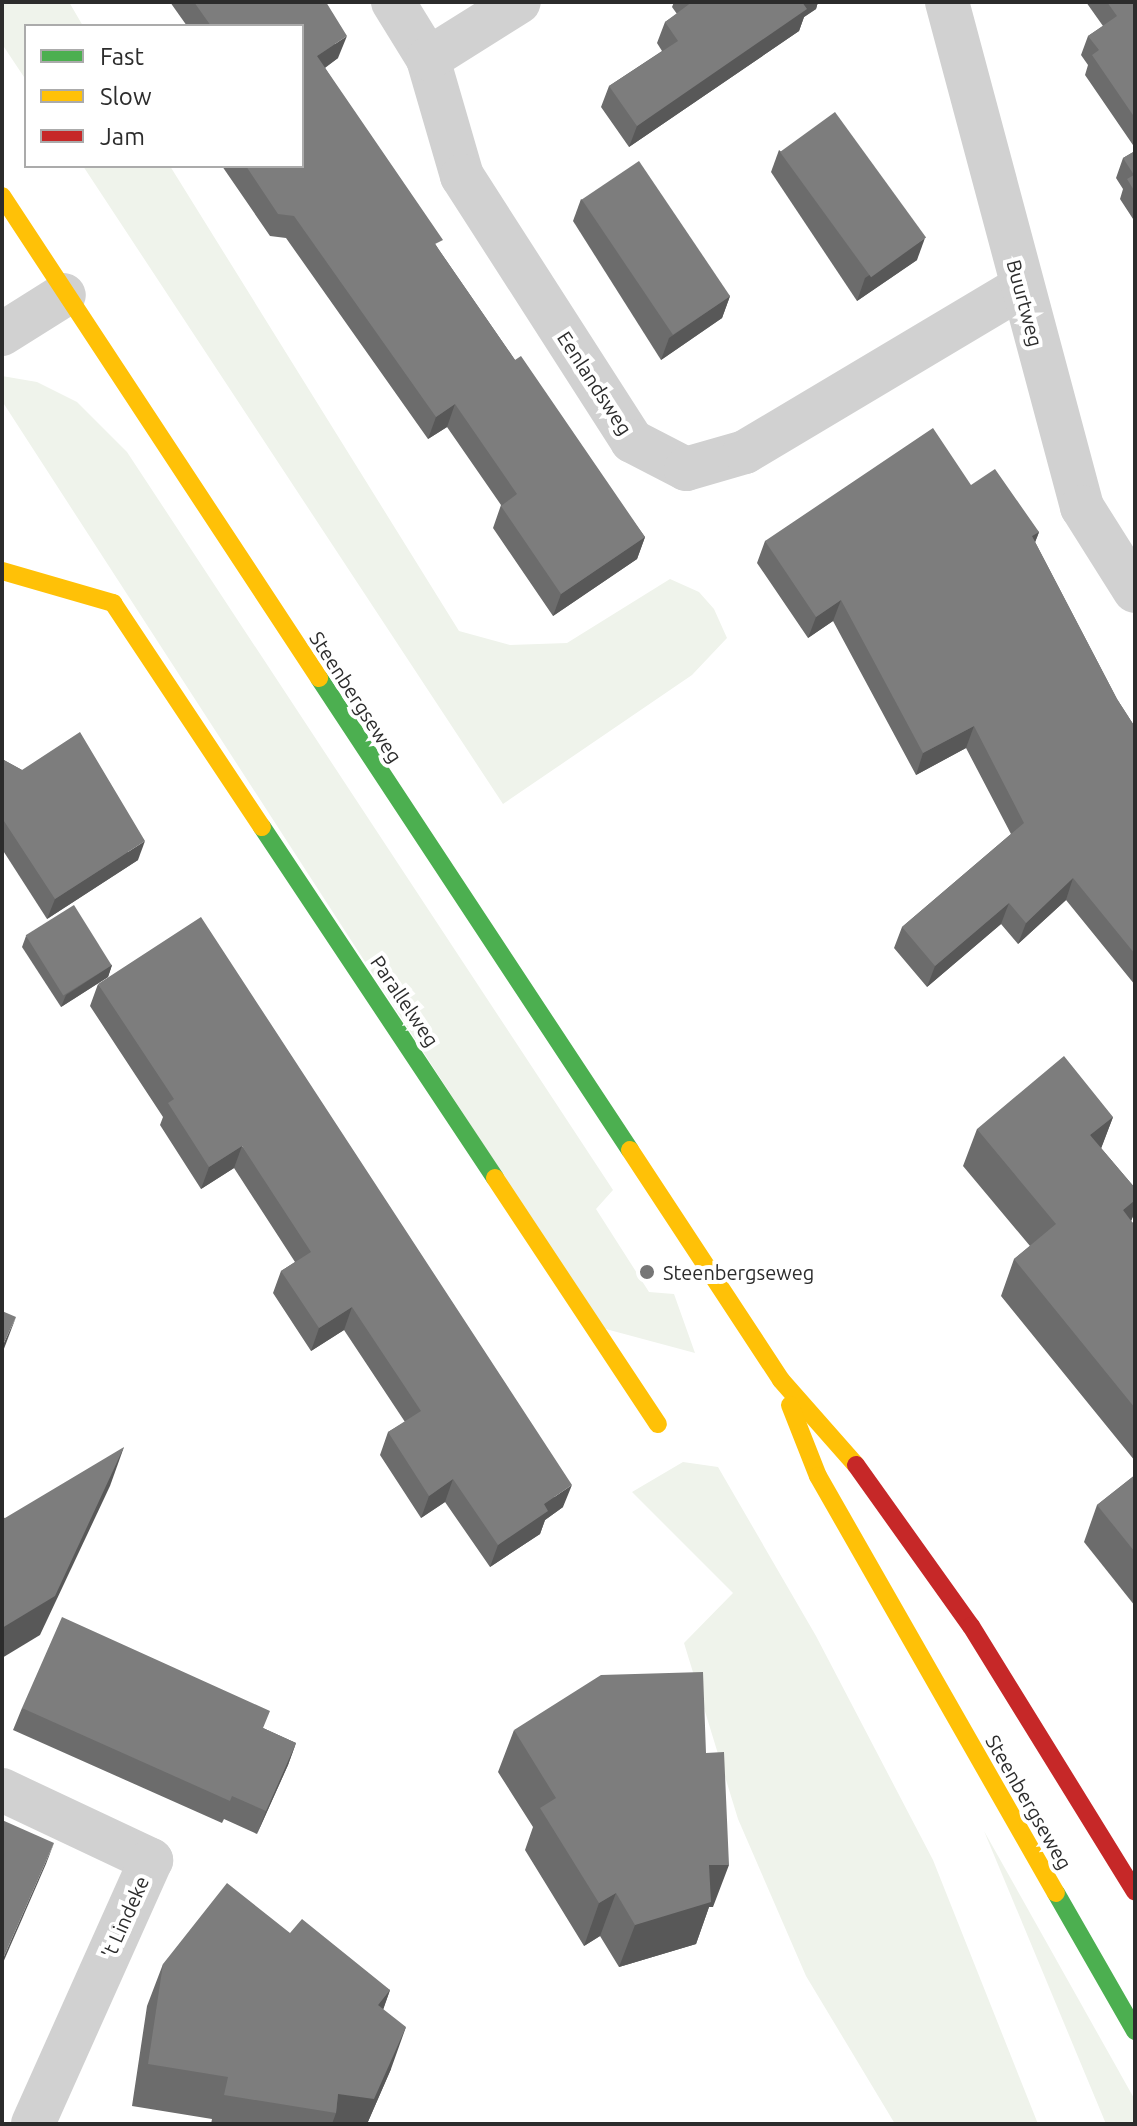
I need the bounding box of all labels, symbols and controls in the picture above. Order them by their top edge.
legend [24,24,304,168]
text: Fast [100,43,144,70]
text: Slow [100,83,152,110]
text: Jam [100,123,145,150]
street label: Buurtweg [1002,257,1048,349]
street label: Eenlandsweg [553,327,637,439]
street label: Steenbergseweg [305,627,407,767]
street label: Parallelweg [366,951,444,1051]
place label: Steenbergseweg [663,1260,814,1284]
marker: Steenbergseweg [638,1263,656,1281]
street label: Steenbergseweg [981,1730,1077,1874]
street label: 't Lindeke [96,1872,154,1962]

